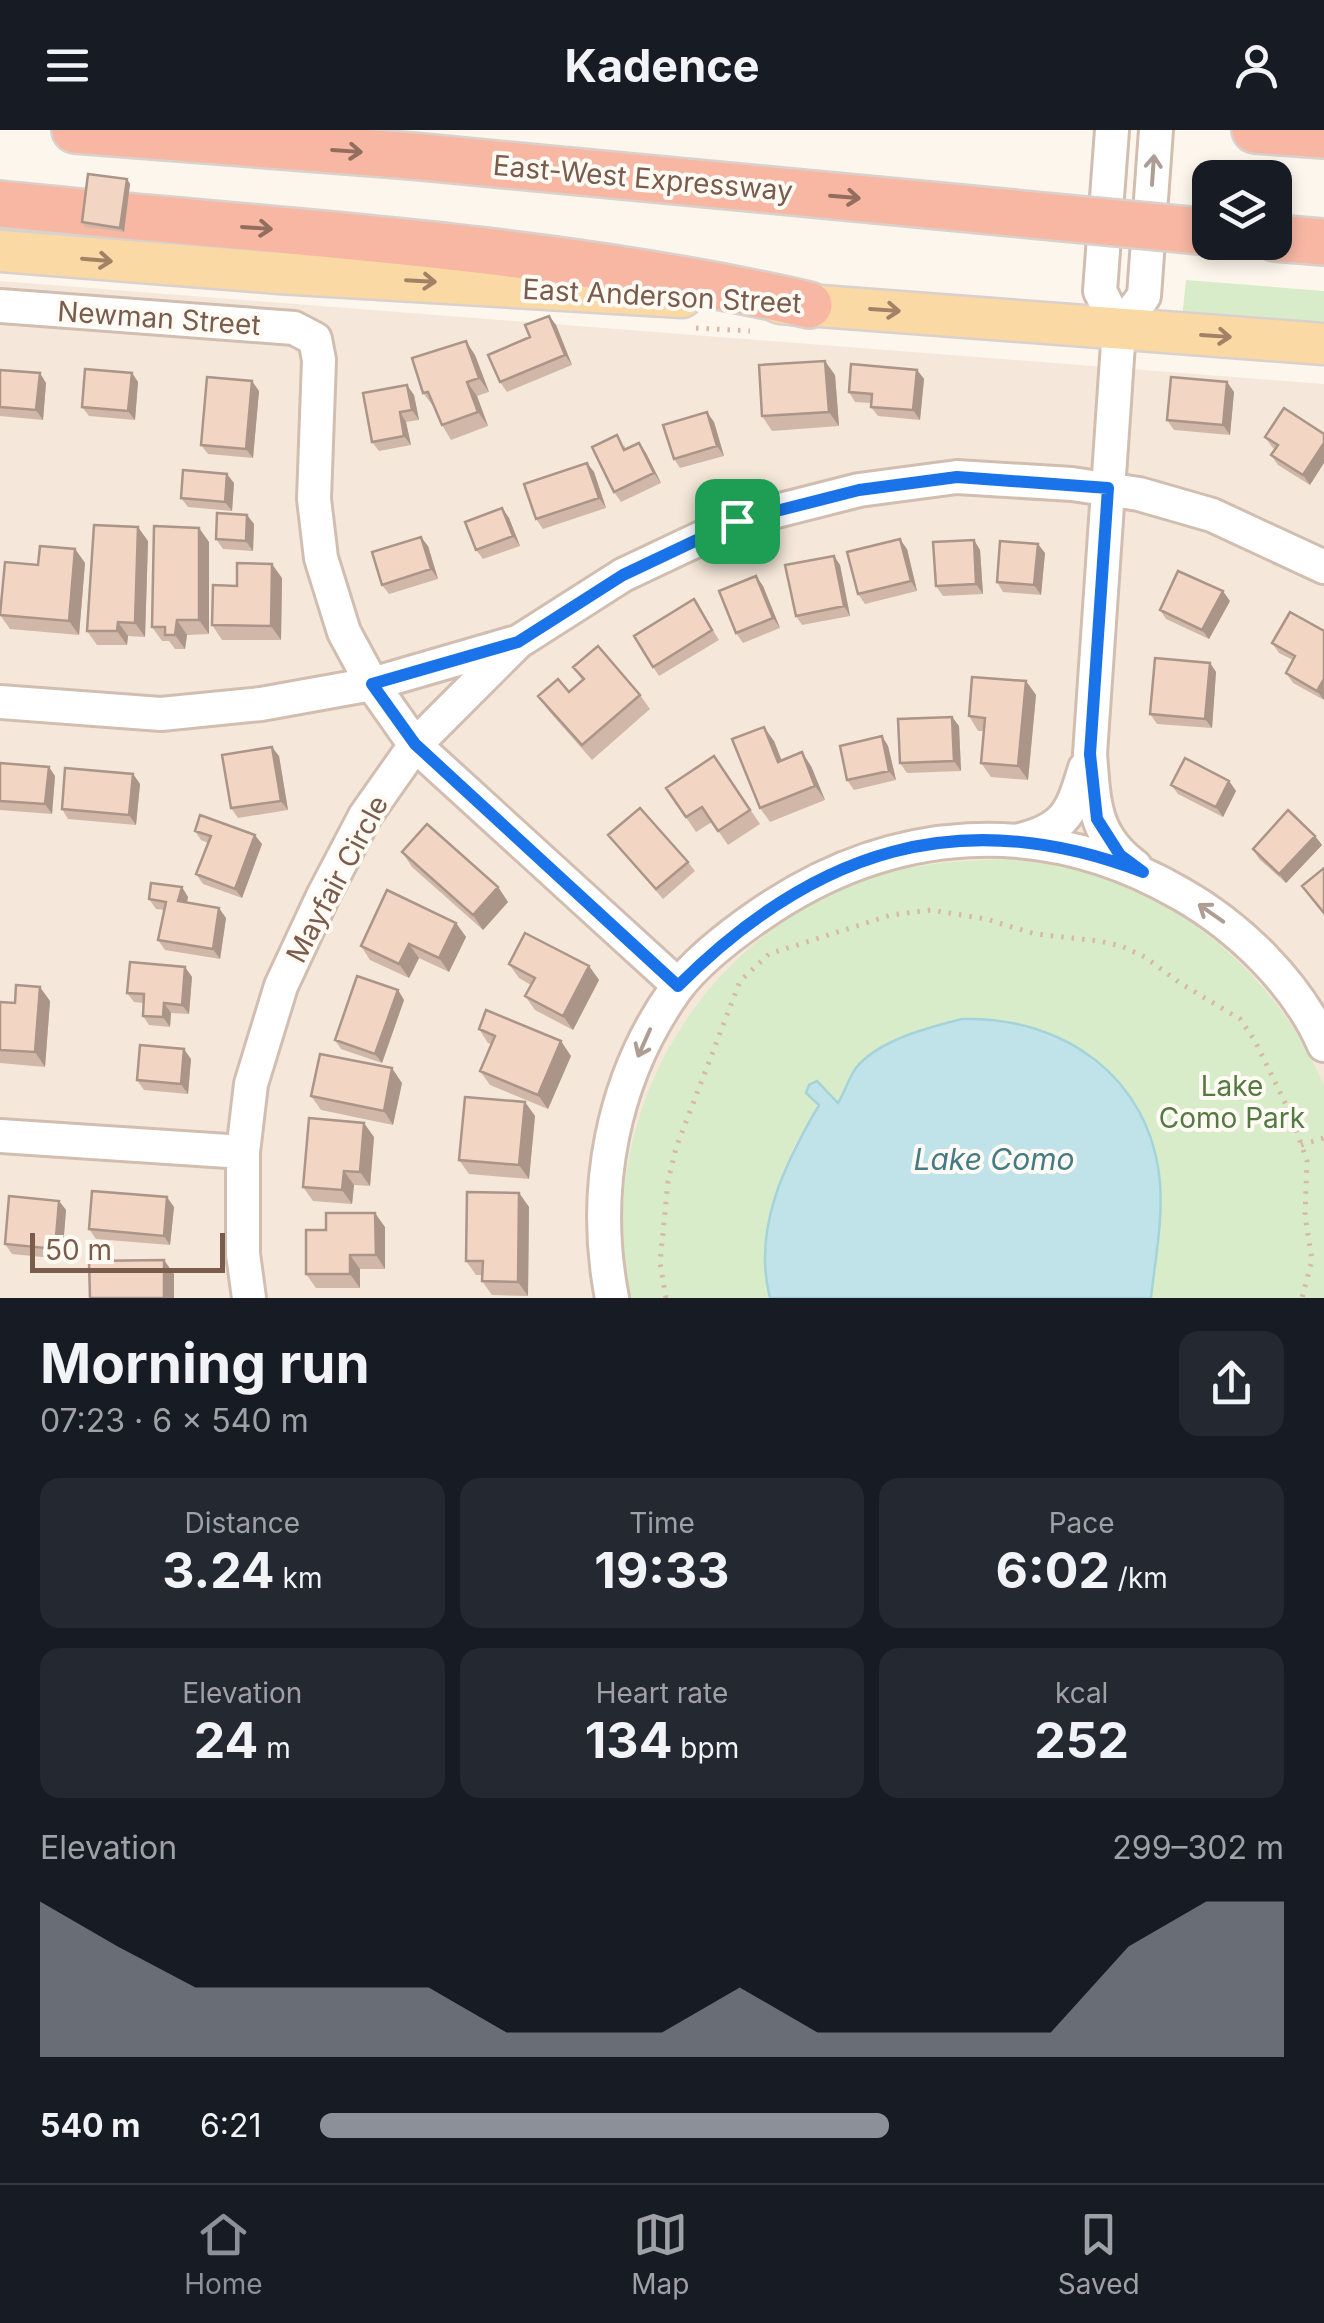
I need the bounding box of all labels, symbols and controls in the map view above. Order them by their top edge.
icon: menu [40,38,95,93]
text: Kadence [565,38,759,93]
icon: person [1229,38,1284,93]
one-way arrow [330,142,362,161]
street label: East-West Expressway [492,148,794,208]
one-way arrow [1144,154,1163,187]
map controls [1192,160,1292,260]
button: layers [1192,160,1292,260]
one-way arrow [828,188,860,207]
one-way arrow [240,219,272,238]
one-way arrow [81,250,113,269]
one-way arrow [405,272,437,291]
street label: East Anderson Street [522,272,802,320]
street label: Newman Street [56,294,262,342]
one-way arrow [869,301,901,320]
one-way arrow [1200,327,1232,346]
pin [695,479,780,564]
icon: arrive [710,494,765,549]
street label: Mayfair Circle [279,790,395,968]
one-way arrow [1197,903,1225,924]
one-way arrow [634,1027,652,1058]
park label: Lake Como Park [1159,1069,1305,1135]
water label: Lake Como [913,1141,1075,1177]
scale bar [30,1228,225,1272]
text: 50 m [45,1233,112,1267]
text: Morning run [40,1330,370,1396]
button: share [1179,1331,1284,1436]
text: 07:23 · 6 × 540 m [40,1401,309,1440]
text: Distance [185,1506,300,1540]
text: Time [629,1506,695,1540]
text: Pace [1049,1506,1115,1540]
text: 3.24 [162,1540,275,1600]
text: 19:33 [594,1540,730,1600]
text: 6:02 [996,1540,1110,1600]
text: km [275,1561,322,1595]
text: /km [1110,1561,1168,1595]
text: Elevation [182,1676,302,1710]
text: Heart rate [596,1676,728,1710]
text: kcal [1055,1676,1108,1710]
text: 24 [194,1710,258,1770]
text: 134 [585,1710,672,1770]
text: 252 [1034,1710,1129,1770]
text: m [258,1731,291,1765]
text: bpm [672,1731,739,1765]
text: Elevation [40,1828,177,1867]
text: 299–302 m [1112,1828,1284,1867]
text: 540 m [40,2106,140,2145]
text: 6:21 [200,2106,262,2145]
tab: Home [184,2207,263,2301]
tab: Map [631,2207,689,2301]
tab: Saved [1058,2207,1140,2301]

